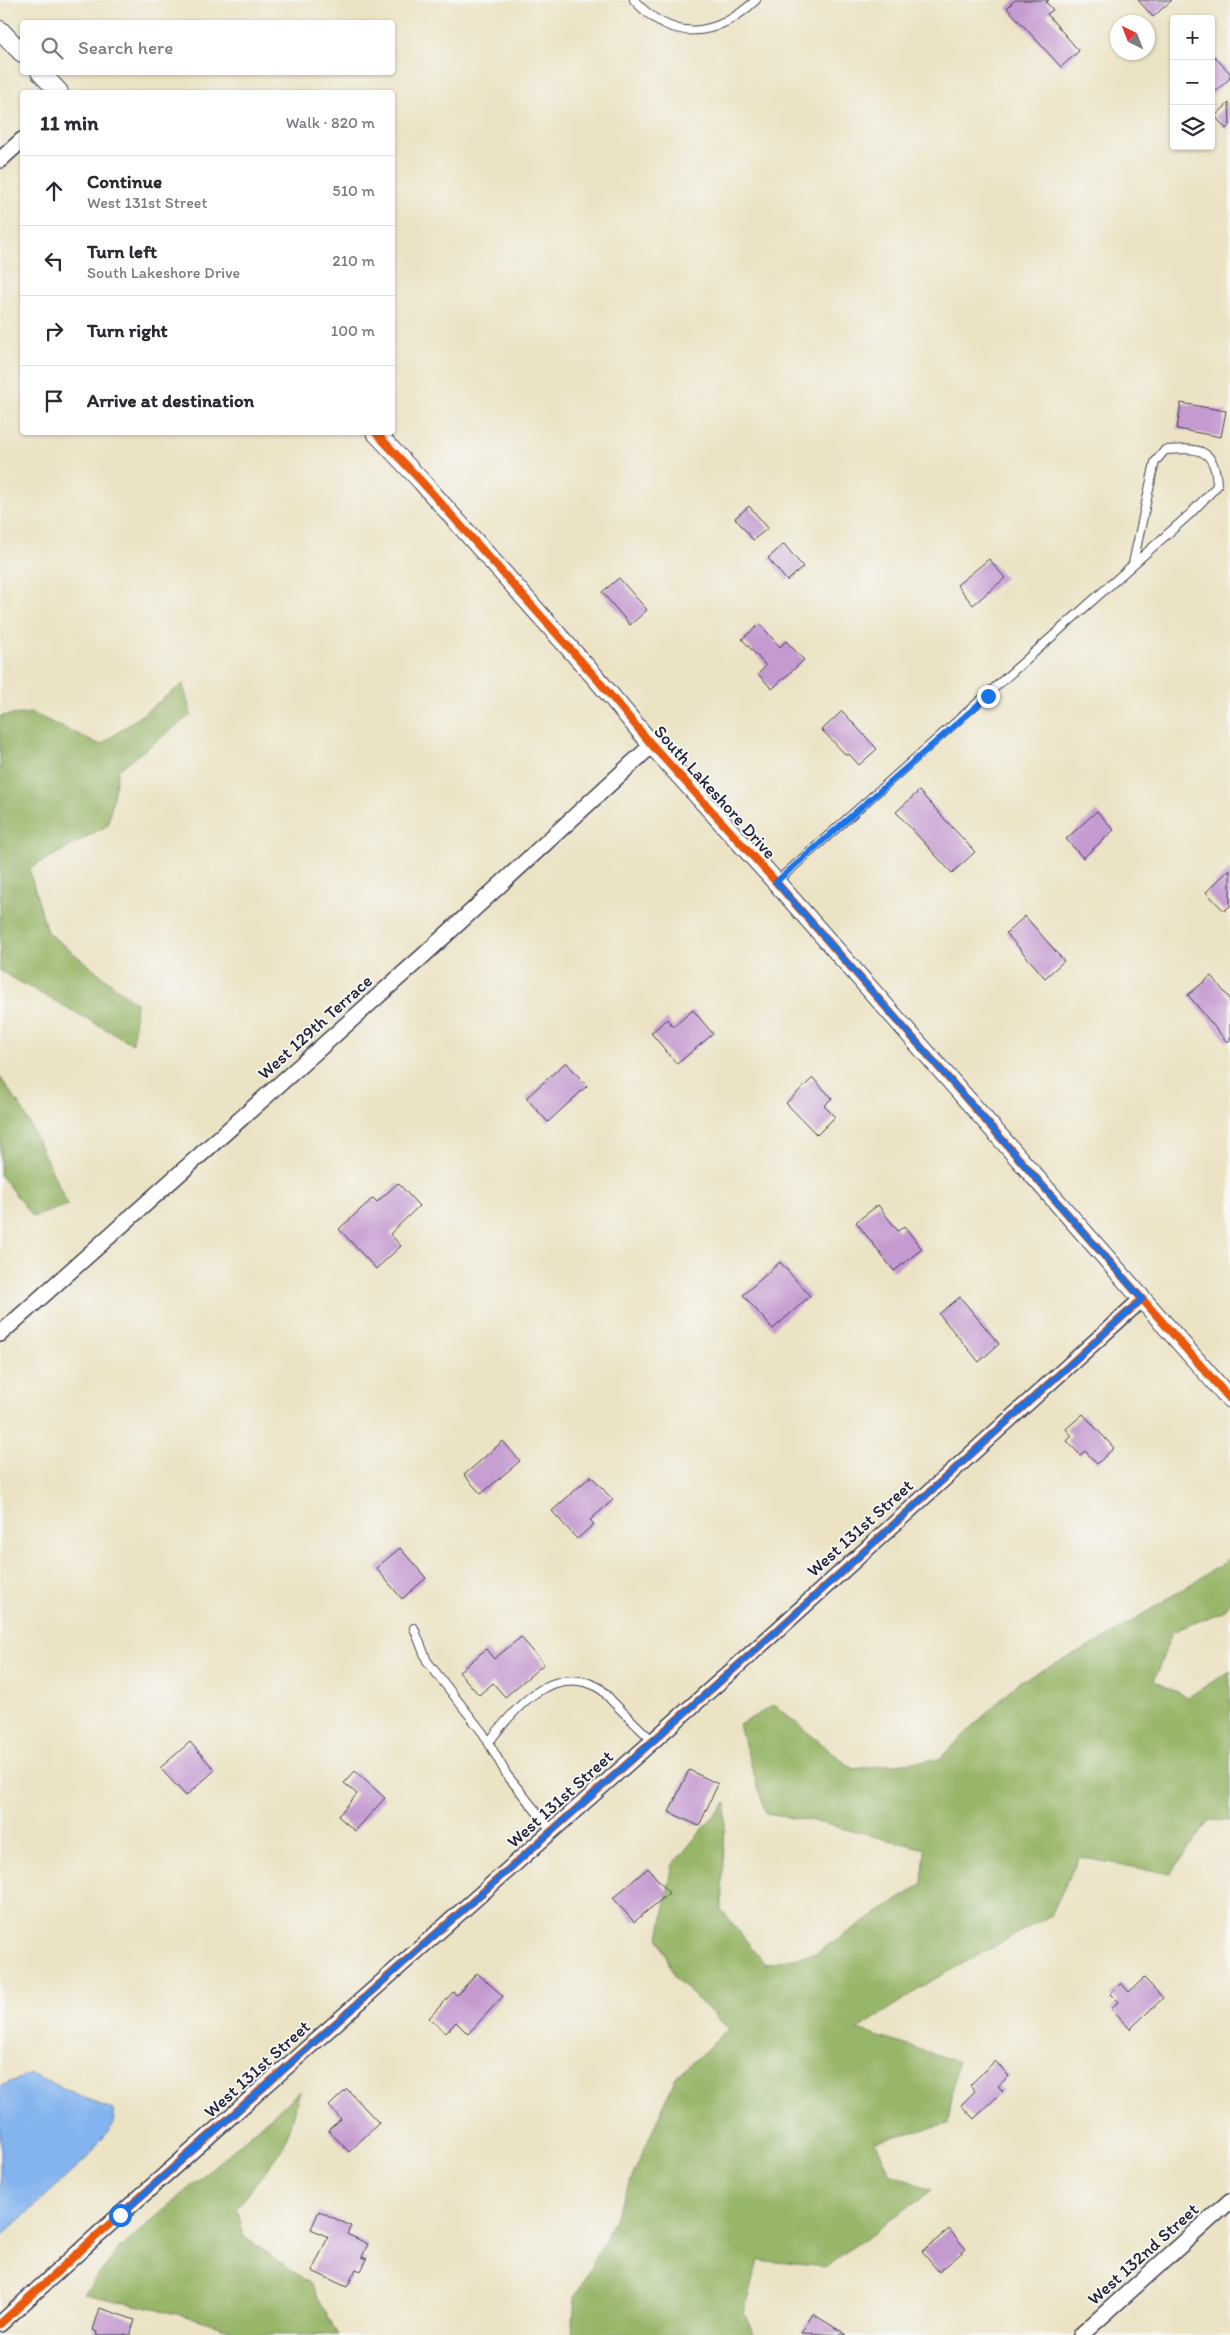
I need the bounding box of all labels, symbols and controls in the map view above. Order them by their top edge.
north arrow [1110,15,1155,60]
map controls [1170,15,1215,150]
button: + [1170,15,1215,60]
search box [20,20,395,75]
icon: search [38,34,66,62]
text: Search here [78,36,173,59]
button: − [1170,60,1215,105]
button: layers [1170,105,1215,150]
text: 11 min [40,110,98,135]
text: Walk · 820 m [286,113,375,132]
text: Continue [87,170,162,193]
icon: ahead [40,177,68,205]
text: 510 m [332,181,375,200]
text: West 131st Street [87,193,207,212]
text: Turn left [87,240,157,263]
icon: left [40,247,68,275]
text: 210 m [332,251,375,270]
text: South Lakeshore Drive [87,263,240,282]
icon: right [40,317,68,345]
text: Turn right [87,319,168,342]
text: 100 m [331,321,375,340]
icon: arrive [40,387,68,415]
text: Arrive at destination [87,389,254,412]
route end [977,685,1000,708]
street label: South Lakeshore Drive [649,721,781,863]
street label: West 129th Terrace [253,970,377,1084]
street label: West 131st Street [802,1474,918,1582]
street label: West 131st Street [502,1745,618,1853]
street label: West 131st Street [199,2015,315,2123]
street label: West 132nd Street [1083,2198,1203,2310]
route start [109,2204,132,2227]

